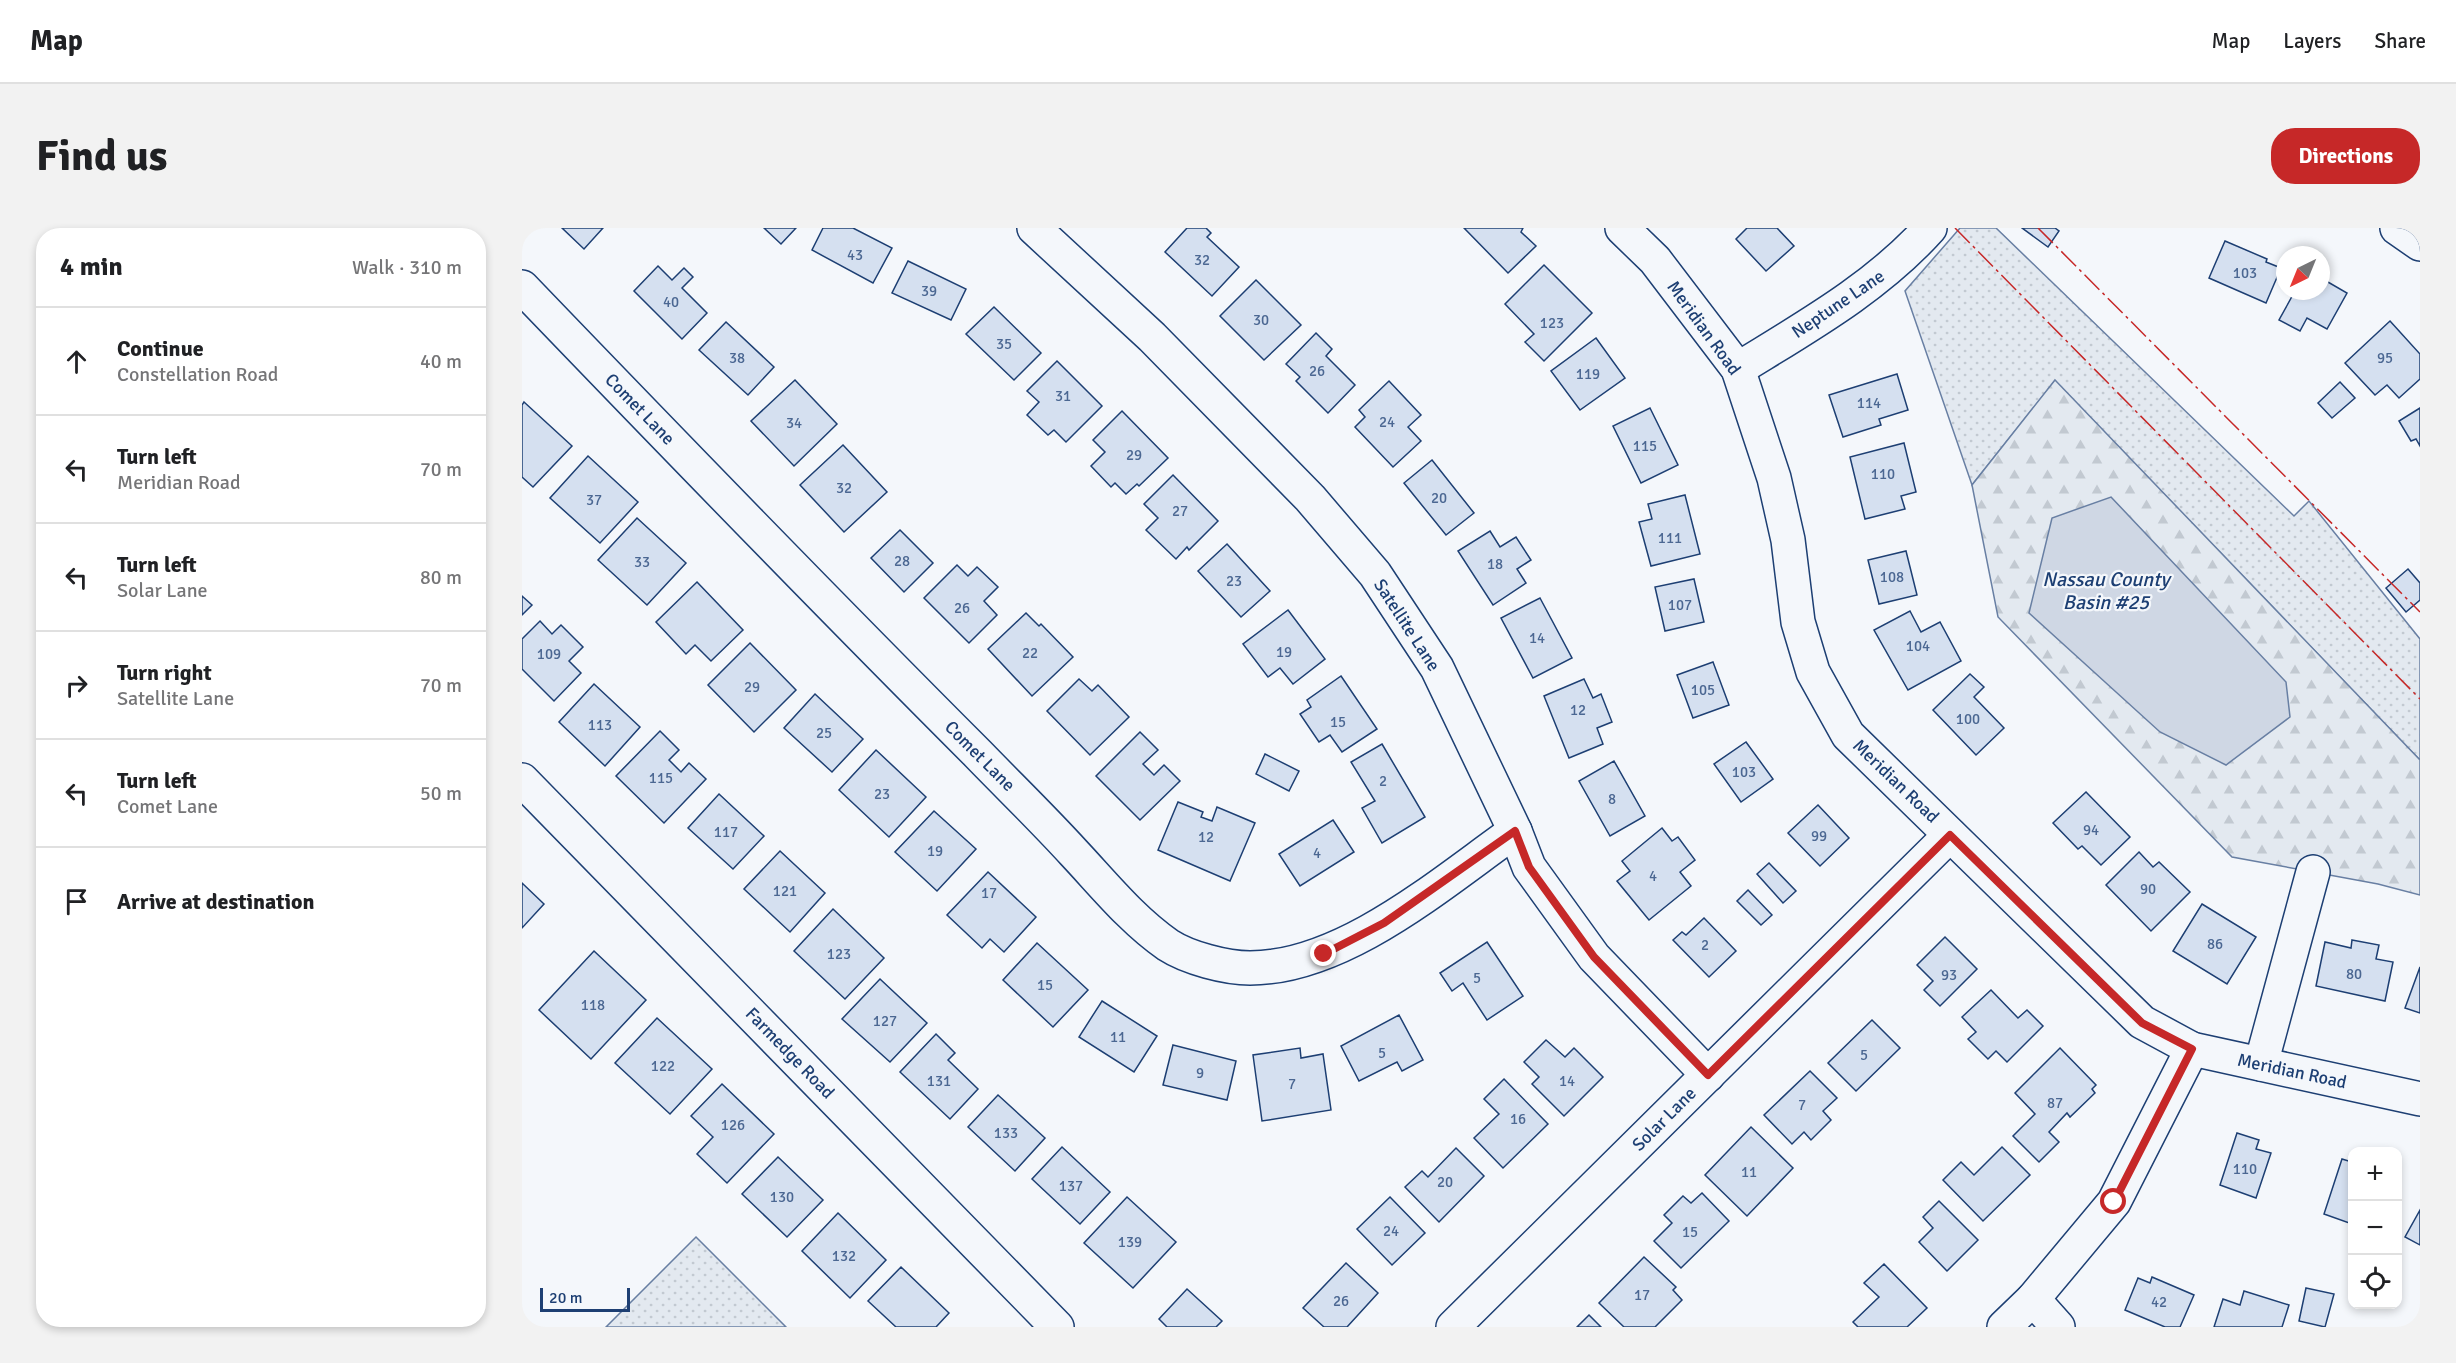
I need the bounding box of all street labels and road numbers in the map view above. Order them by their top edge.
street label: Neptune Lane [1788,265,1888,343]
street label: Meridian Road [1662,277,1746,379]
street label: Comet Lane [601,369,679,449]
street label: Satellite Lane [1369,575,1445,675]
street label: Comet Lane [940,716,1020,796]
street label: Meridian Road [1848,734,1944,828]
street label: Farmedge Road [741,1003,839,1103]
street label: Meridian Road [2235,1049,2349,1093]
street label: Solar Lane [1627,1082,1701,1156]

